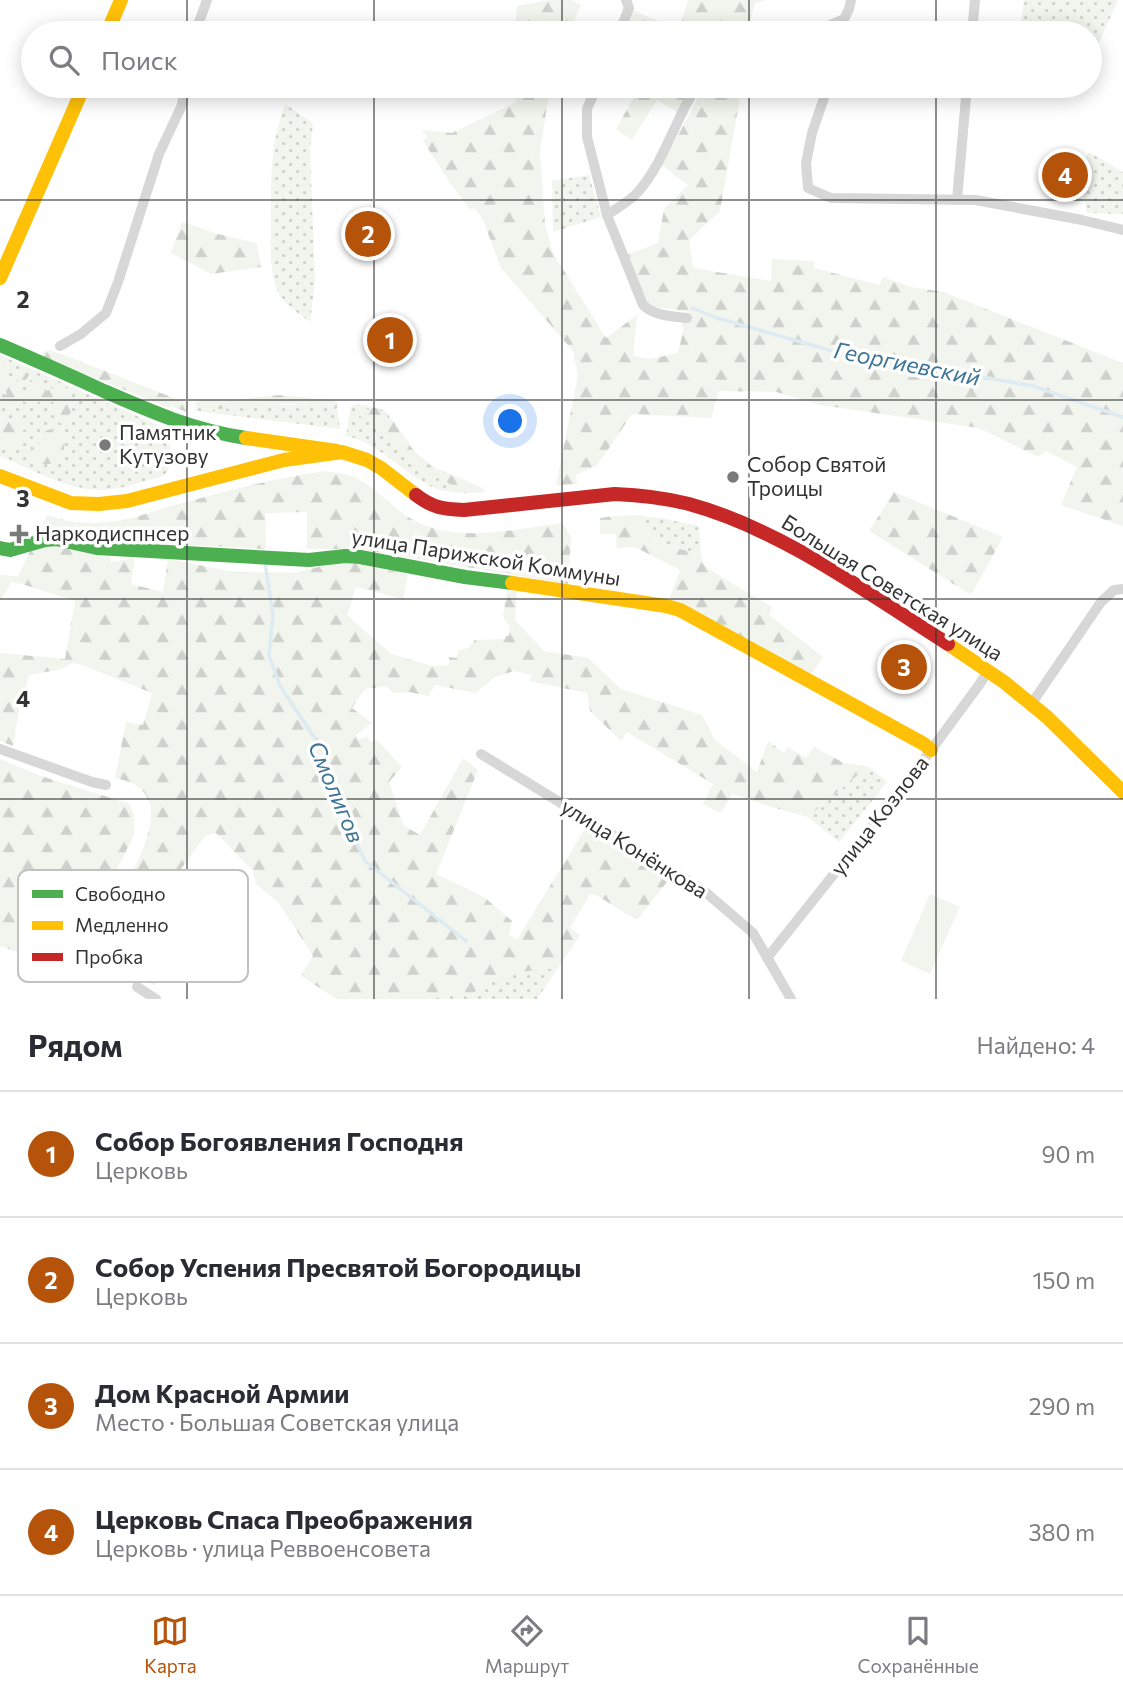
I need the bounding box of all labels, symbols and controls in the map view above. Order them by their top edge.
search box [21,21,1102,98]
icon: search [45,41,83,79]
text: Поиск [101,44,178,75]
pin: 4 [1042,149,1088,201]
pin: 2 [345,208,391,260]
text: 2 [16,285,30,313]
pin: 1 [367,314,413,366]
water label: Георгиевский [832,335,983,391]
your location [493,404,527,438]
place label: Памятник Кутузову [119,419,217,468]
marker: Памятник Кутузову [97,437,113,453]
place label: Собор Святой Троицы [747,451,886,500]
marker: Собор Святой Троицы [725,469,741,485]
text: 3 [16,484,30,512]
street label: Большая Советская улица [778,508,1008,665]
place label: Наркодиспнсер [35,520,189,545]
street label: улица Парижской Коммуны [350,523,622,590]
marker: Наркодиспнсер [9,524,29,544]
pin: 3 [881,641,927,693]
text: 4 [16,684,30,712]
water label: Смолигов [303,736,371,847]
street label: улица Козлова [825,751,933,880]
street label: улица Конёнкова [557,793,713,903]
legend [18,870,248,982]
text: Свободно [75,882,165,905]
text: Медленно [75,913,169,936]
text: Пробка [75,945,143,968]
text: Рядом [28,1026,122,1063]
text: Найдено: 4 [977,1031,1095,1059]
text: Собор Богоявления Господня [95,1125,464,1156]
text: 1 [46,1140,56,1168]
text: 90 m [1042,1140,1095,1168]
text: Церковь [95,1156,188,1184]
text: Собор Успения Пресвятой Богородицы [95,1251,581,1282]
text: 2 [44,1266,58,1294]
text: 150 m [1032,1266,1095,1294]
text: Церковь [95,1282,188,1310]
text: Дом Красной Армии [95,1377,349,1408]
text: 3 [44,1392,58,1420]
text: 290 m [1029,1392,1095,1420]
text: Место · Большая Советская улица [95,1408,459,1436]
text: Церковь Спаса Преображения [95,1503,473,1534]
text: 4 [44,1518,58,1546]
text: 380 m [1028,1518,1095,1546]
text: Церковь · улица Реввоенсовета [95,1534,431,1562]
tab: Карта [144,1612,197,1677]
tab: Маршрут [485,1612,569,1677]
tab: Сохранённые [858,1612,979,1677]

